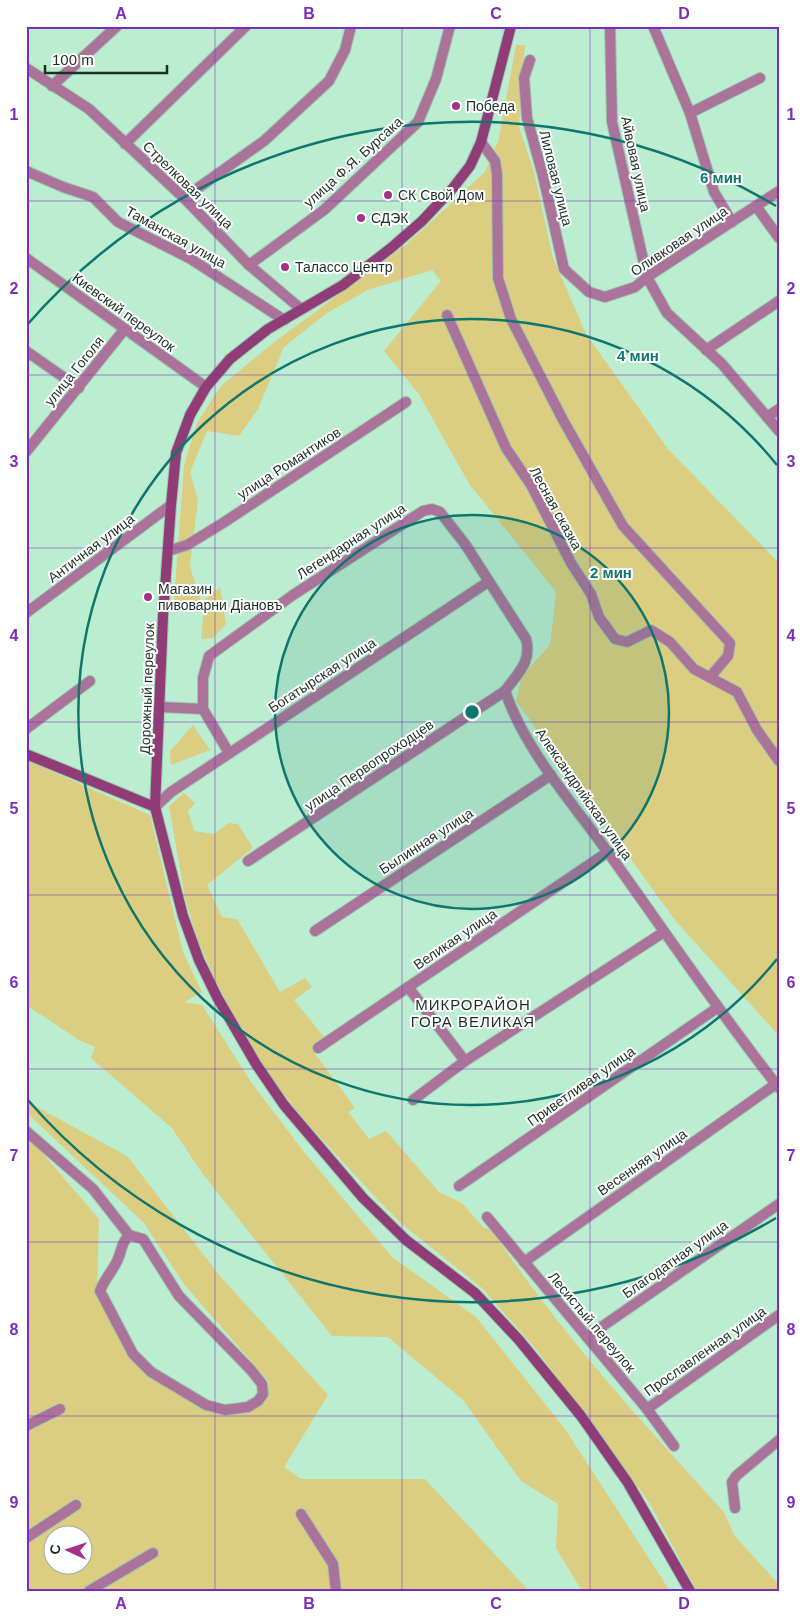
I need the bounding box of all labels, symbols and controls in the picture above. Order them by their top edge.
text: A [115,5,127,22]
text: B [303,5,315,22]
text: C [490,5,502,22]
text: D [678,5,690,22]
scale bar [45,42,168,74]
text: 100 m [52,51,94,68]
place label: Победа [466,98,515,114]
marker: Победа [450,100,462,112]
text: 1 [10,106,19,123]
text: 1 [787,106,796,123]
street label: улица Ф.Я. Бурсака [300,113,406,211]
street label: Айвовая улица [618,115,654,213]
street label: Лиловая улица [536,128,576,228]
street label: Стрелковая улица [140,138,236,232]
text: 6 мин [700,169,742,186]
place label: СК Свой Дом [398,187,484,203]
marker: СК Свой Дом [382,189,394,201]
street label: Таманская улица [123,203,229,271]
street label: Оливковая улица [628,203,731,279]
place label: СДЭК [371,210,409,226]
marker: СДЭК [355,212,367,224]
place label: Талассо Центр [295,259,393,275]
marker: Талассо Центр [279,261,291,273]
street label: Киевский переулок [69,269,179,355]
text: 2 [10,280,19,297]
text: 2 [787,280,796,297]
street label: улица Гоголя [41,333,107,409]
text: 4 мин [617,347,659,364]
street label: улица Романтиков [234,424,344,502]
text: 3 [10,453,19,470]
text: 3 [787,453,796,470]
street label: Лесная сказка [527,464,586,553]
street label: Легендарная улица [294,500,409,582]
street label: Античная улица [45,510,138,586]
text: 2 мин [590,564,632,581]
place label: Магазин пивоварни Дiановъ [158,581,283,613]
marker: Магазин пивоварни Дiановъ [142,591,154,603]
street label: Дорожный переулок [137,622,157,755]
text: 4 [10,627,19,644]
text: 4 [787,627,796,644]
street label: Богатырская улица [265,634,379,716]
centre of rings [463,703,481,721]
street label: улица Первопроходцев [302,716,436,814]
street label: Александрийская улица [532,725,636,863]
text: 5 [10,800,19,817]
text: 5 [787,800,796,817]
street label: Былинная улица [376,805,476,877]
street label: Великая улица [410,905,500,973]
text: 6 [10,974,19,991]
text: 6 [787,974,796,991]
district label: МИКРОРАЙОН ГОРА ВЕЛИКАЯ [411,996,535,1030]
street label: Приветливая улица [524,1043,638,1129]
street label: Весенняя улица [594,1125,690,1199]
text: 7 [10,1147,19,1164]
text: 7 [787,1147,796,1164]
street label: Благодатная улица [619,1217,731,1301]
street label: Лесистый переулок [545,1268,639,1376]
street label: Прославленная улица [641,1303,769,1399]
text: 8 [10,1321,19,1338]
text: 8 [787,1321,796,1338]
text: 9 [10,1494,19,1511]
text: 9 [787,1494,796,1511]
north arrow [42,1524,92,1574]
text: С [47,1544,63,1555]
text: A [115,1595,127,1612]
text: B [303,1595,315,1612]
text: C [490,1595,502,1612]
text: D [678,1595,690,1612]

